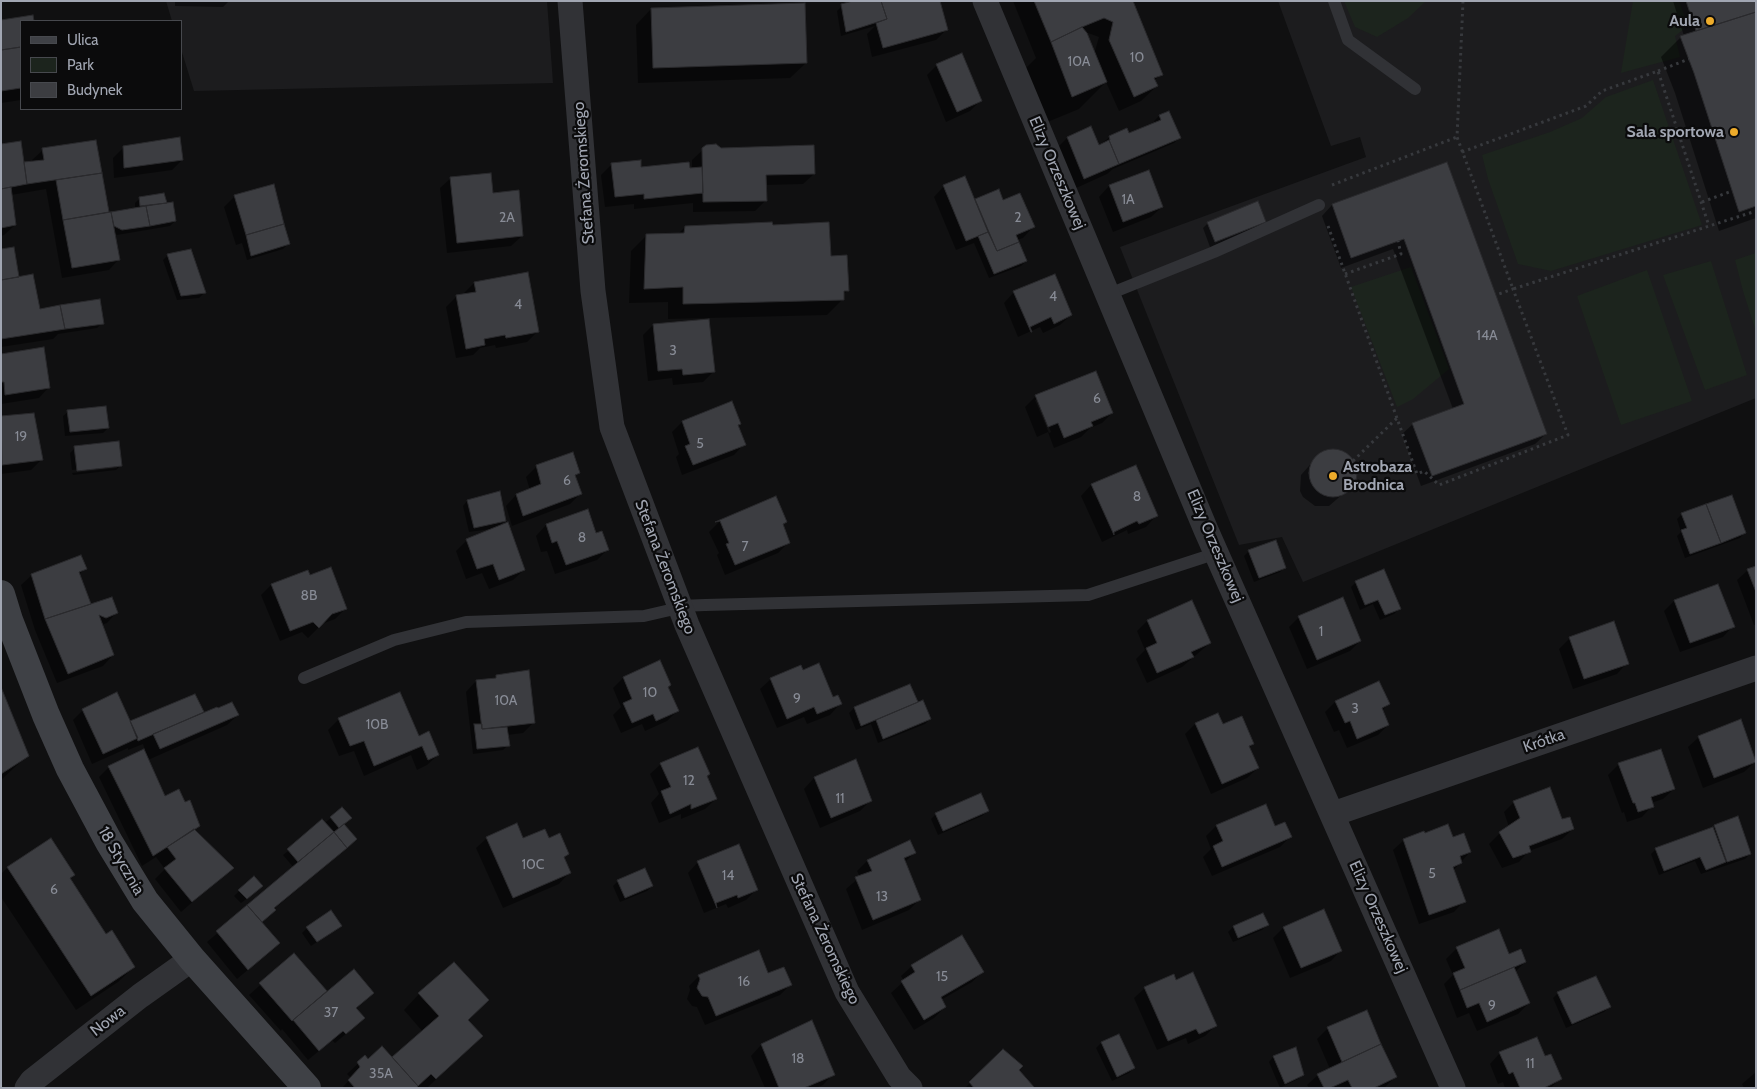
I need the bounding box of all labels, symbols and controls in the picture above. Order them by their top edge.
place label: Aula [1669,11,1700,31]
marker: Aula [1704,15,1716,27]
legend [20,20,182,110]
text: Ulica [67,31,98,49]
house number: 10 [1130,50,1144,66]
house number: 10A [1068,54,1090,70]
text: Park [67,56,94,74]
text: Budynek [67,81,122,99]
street label: Stefana Żeromskiego [569,101,599,245]
street label: Elizy Orzeszkowej [1025,114,1089,232]
place label: Sala sportowa [1627,122,1724,142]
marker: Sala sportowa [1728,126,1740,138]
house number: 1A [1121,192,1135,208]
house number: 2A [499,210,515,226]
house number: 2 [1014,210,1022,226]
house number: 4 [1049,289,1057,305]
house number: 4 [514,297,522,313]
house number: 14A [1476,328,1498,344]
house number: 3 [669,343,677,359]
house number: 6 [1093,391,1101,407]
house number: 19 [15,429,27,445]
house number: 5 [696,436,704,452]
place label: Astrobaza Brodnica [1343,457,1412,495]
marker: Astrobaza Brodnica [1327,470,1339,482]
house number: 6 [563,473,571,489]
street label: Elizy Orzeszkowej [1183,487,1247,605]
house number: 8 [1133,489,1141,505]
street label: Stefana Żeromskiego [630,497,700,637]
house number: 8 [578,530,586,546]
house number: 7 [741,539,749,555]
house number: 8B [301,588,317,604]
house number: 1 [1319,624,1323,640]
house number: 10 [643,685,657,701]
house number: 9 [793,691,801,707]
house number: 10A [495,693,517,709]
house number: 3 [1351,701,1359,717]
house number: 10B [366,717,388,733]
street label: Krótka [1521,725,1567,757]
house number: 12 [683,773,695,789]
house number: 11 [835,791,845,807]
street label: 18 Stycznia [94,823,148,899]
house number: 10C [522,857,544,873]
street label: Elizy Orzeszkowej [1345,858,1411,976]
house number: 5 [1428,866,1436,882]
house number: 14 [722,868,734,884]
street label: Stefana Żeromskiego [786,870,864,1008]
house number: 6 [50,882,58,898]
house number: 13 [876,889,888,905]
house number: 15 [936,969,948,985]
house number: 16 [738,974,750,990]
house number: 9 [1488,998,1496,1014]
street label: Nowa [87,1001,129,1041]
house number: 37 [324,1005,338,1021]
house number: 18 [791,1051,805,1067]
house number: 11 [1525,1056,1535,1072]
house number: 35A [369,1066,393,1082]

